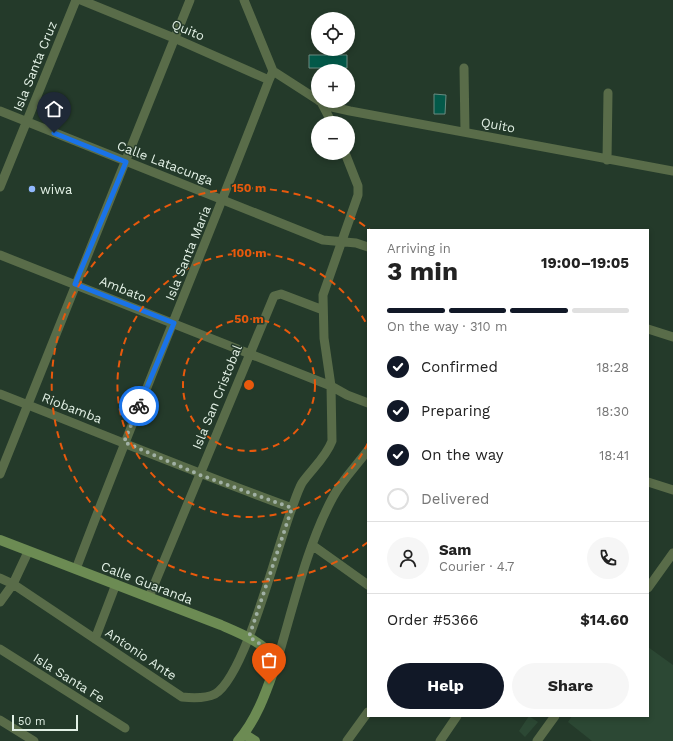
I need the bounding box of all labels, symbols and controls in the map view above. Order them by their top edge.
map controls [311,12,355,160]
button: locate [311,12,355,56]
street label: Quito [169,16,207,44]
street label: Isla Santa Cruz [10,19,60,113]
button: + [311,64,355,108]
pin [37,92,71,133]
icon: home [43,98,65,120]
street label: Quito [480,114,517,136]
button: − [311,116,355,160]
street label: Calle Latacunga [115,138,216,188]
text: 150 m [232,181,266,195]
place label: wiwa [40,182,73,197]
marker: wiwa [27,184,37,194]
street label: Isla Santa Maria [162,203,214,303]
text: Arriving in [387,241,451,256]
text: 100 m [231,246,267,260]
text: 19:00–19:05 [541,254,629,272]
text: 3 min [387,256,458,286]
street label: Ambato [97,273,149,305]
text: 50 m [234,312,264,326]
text: On the way · 310 m [387,319,507,334]
street label: Isla San Cristobal [189,343,245,451]
icon: check [387,356,409,378]
text: Confirmed [421,358,498,376]
text: 18:28 [596,360,629,375]
centre of rings [242,378,256,392]
courier [119,386,159,426]
street label: Riobamba [40,390,105,427]
icon: bike [128,395,150,417]
icon: check [387,400,409,422]
text: Preparing [421,402,490,420]
text: 18:30 [596,404,629,419]
icon: check [387,444,409,466]
text: On the way [421,446,503,464]
text: 18:41 [599,448,629,463]
text: Delivered [421,490,489,508]
button: person [387,537,429,579]
button: phone [587,537,629,579]
text: Sam [439,541,471,559]
street label: Calle Guaranda [99,559,196,608]
text: Courier · 4.7 [439,559,514,574]
text: Order #5366 [387,611,478,629]
text: $14.60 [580,611,629,629]
street label: Antonio Ante [103,625,179,683]
pin [252,643,286,684]
icon: bag [258,649,280,671]
street label: Isla Santa Fe [31,650,107,706]
button: Help [387,663,504,709]
button: Share [512,663,629,709]
scale bar [12,713,78,732]
text: 50 m [18,715,45,728]

